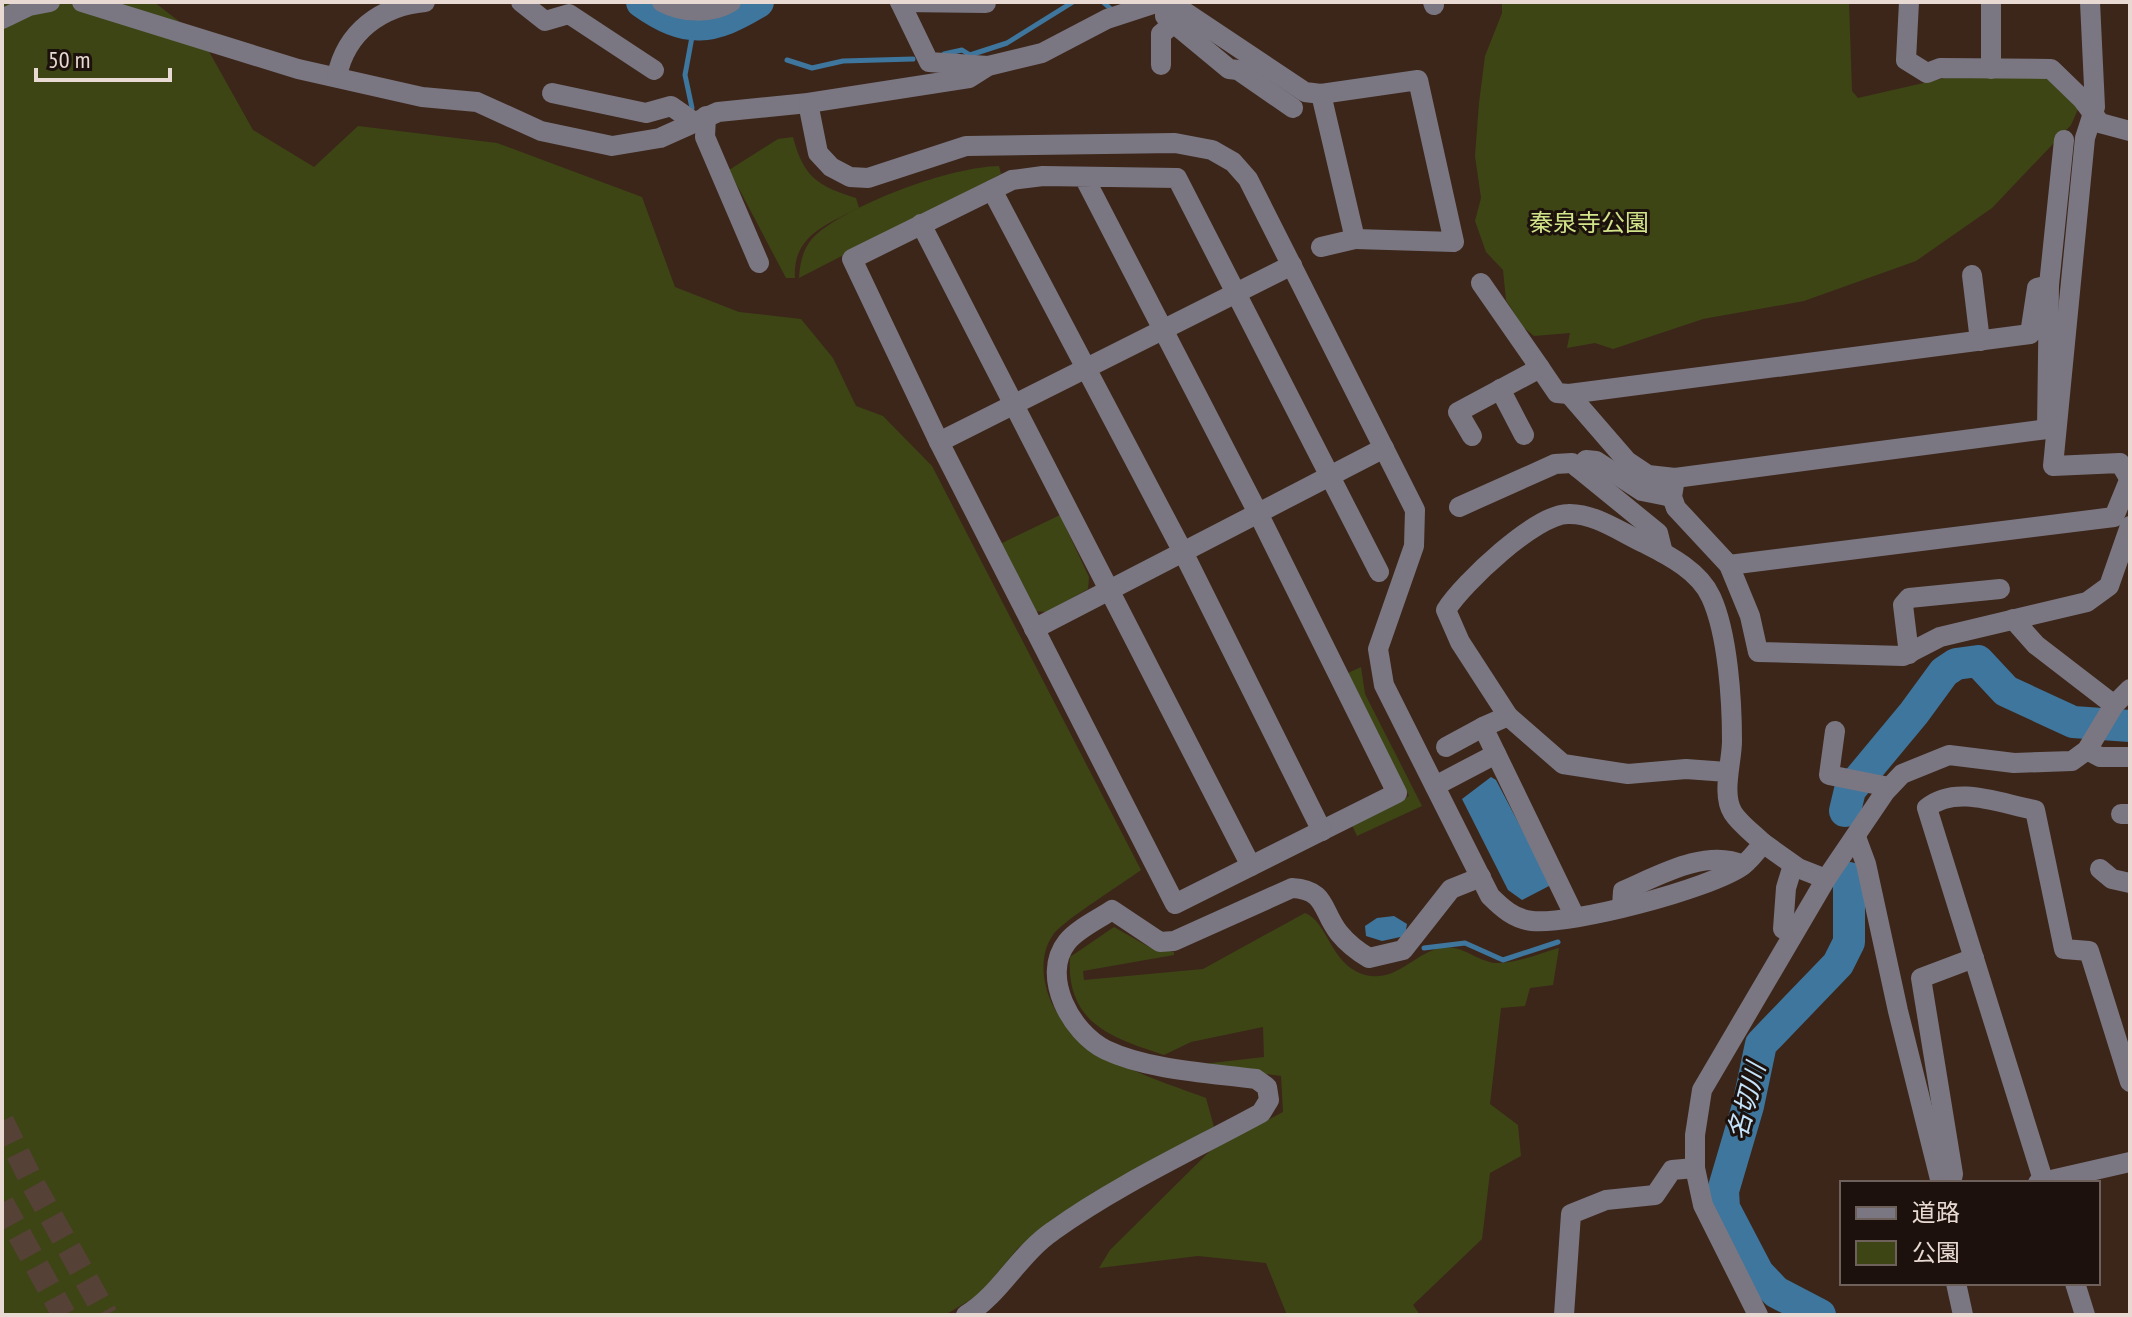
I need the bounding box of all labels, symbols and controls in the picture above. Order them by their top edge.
scale bar [36,32,170,82]
text: 50 m [48,44,90,75]
park label: 秦泉寺公園 [1529,207,1649,238]
water label: 名切川 [1720,1056,1773,1143]
legend [1840,1181,2100,1285]
text: 道路 [1912,1197,1960,1228]
text: 公園 [1912,1237,1960,1268]

